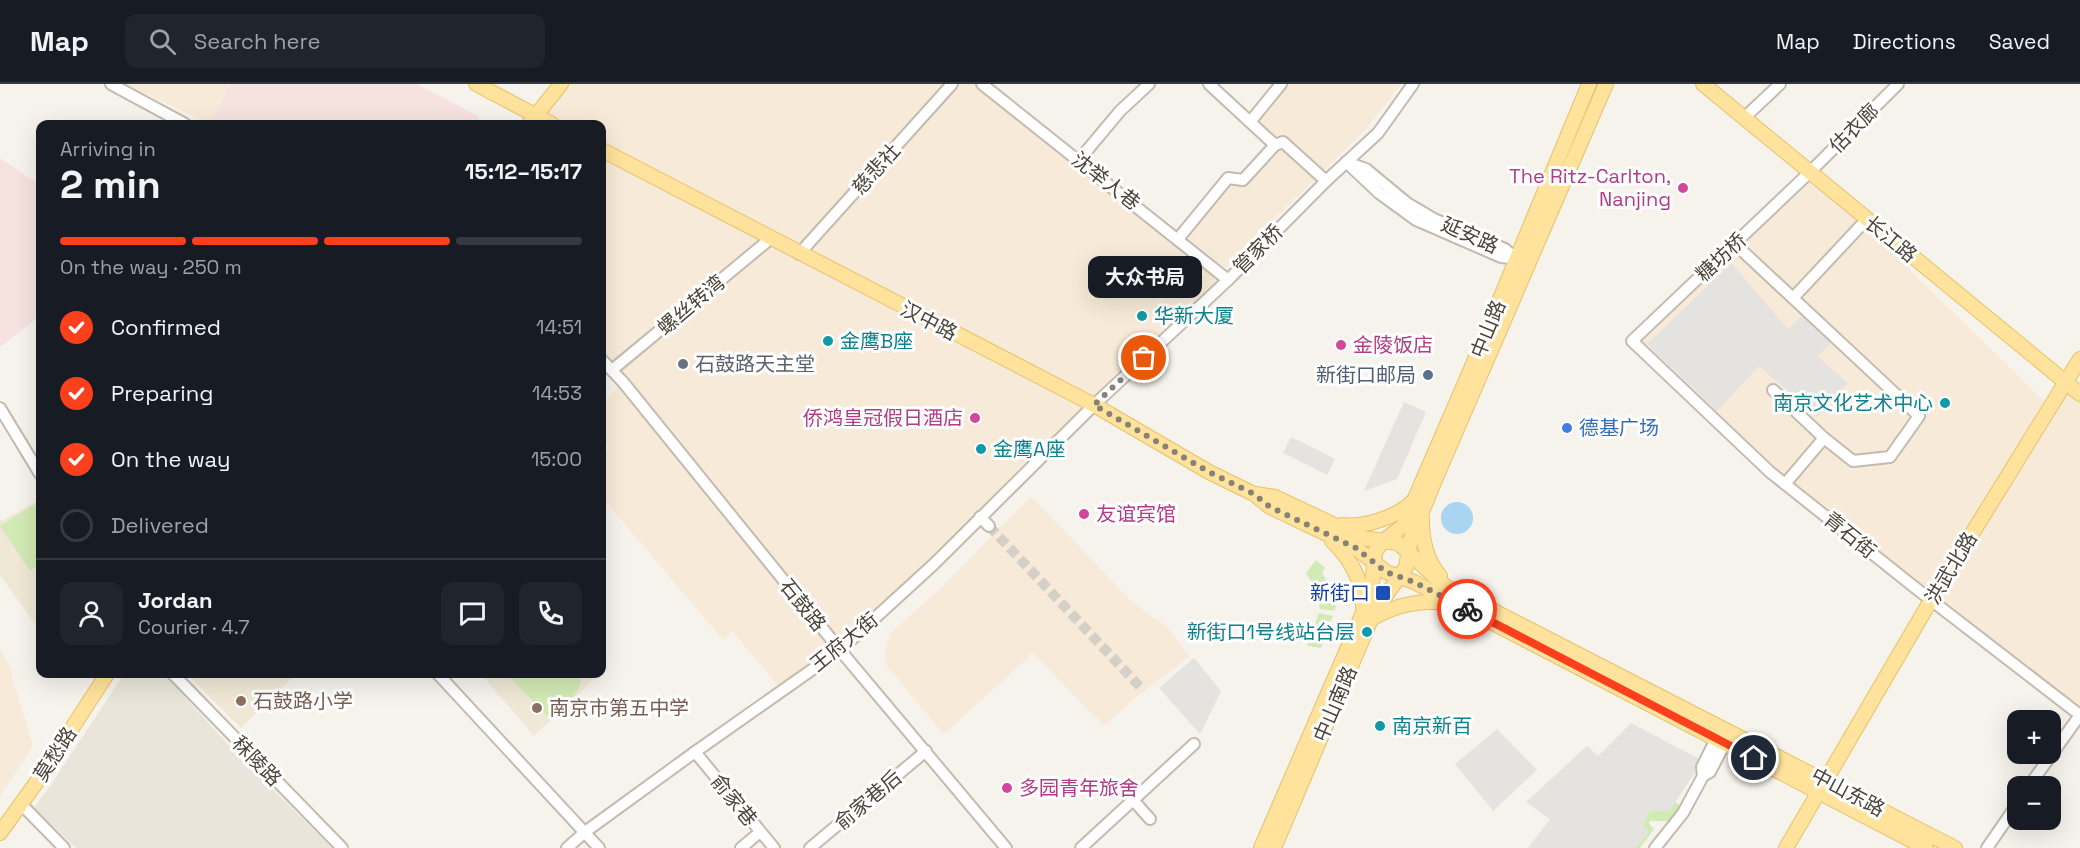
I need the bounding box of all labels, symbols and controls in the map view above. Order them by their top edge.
search box [125,14,545,68]
text: Map [30,23,89,59]
icon: search [146,25,179,58]
text: Search here [194,27,321,55]
text: Map [1776,28,1820,55]
text: Directions [1853,28,1956,55]
text: Saved [1989,28,2050,55]
street label: 估衣廊 [1824,98,1884,158]
text: Arriving in [60,136,156,162]
street label: 慈悲社 [846,138,906,200]
street label: 沈举人巷 [1066,146,1146,216]
text: 15:12–15:17 [465,157,582,185]
text: 2 min [60,160,161,209]
place label: The Ritz-Carlton, Nanjing [1509,163,1671,212]
marker: The Ritz-Carlton, Nanjing [1676,181,1690,195]
street label: 长江路 [1860,210,1922,268]
street label: 延安路 [1437,211,1503,259]
street label: 管家桥 [1228,219,1288,279]
street label: 糖坊桥 [1690,227,1752,287]
text: On the way · 250 m [60,254,242,280]
callout: 大众书局 [1087,256,1201,298]
text: 大众书局 [1105,264,1185,290]
street label: 螺丝转湾 [652,269,730,341]
street label: 汉中路 [896,296,962,346]
street label: 中山路 [1465,296,1511,362]
place label: 华新大厦 [1154,303,1234,329]
marker: 华新大厦 [1135,309,1149,323]
icon: check [60,311,93,344]
text: Confirmed [111,313,221,341]
text: 14:51 [536,314,582,340]
place label: 金鹰B座 [840,328,913,354]
pin [1118,332,1169,383]
place label: 金陵饭店 [1353,332,1433,358]
marker: 金鹰B座 [821,334,835,348]
marker: 金陵饭店 [1334,338,1348,352]
icon: bag [1127,341,1160,374]
place label: 石鼓路天主堂 [695,351,815,377]
marker: 石鼓路天主堂 [676,357,690,371]
place label: 新街口邮局 [1316,362,1416,388]
marker: 新街口邮局 [1421,368,1435,382]
icon: check [60,377,93,410]
text: Preparing [111,379,213,407]
text: 14:53 [532,380,582,406]
place label: 南京文化艺术中心 [1773,390,1933,416]
marker: 南京文化艺术中心 [1938,396,1952,410]
place label: 侨鸿皇冠假日酒店 [803,405,963,431]
marker: 侨鸿皇冠假日酒店 [968,411,982,425]
place label: 德基广场 [1579,415,1659,441]
marker: 德基广场 [1560,421,1574,435]
place label: 金鹰A座 [993,436,1066,462]
marker: 金鹰A座 [974,442,988,456]
icon: check [60,443,93,476]
text: On the way [111,445,230,473]
text: 15:00 [531,446,582,472]
place label: 友谊宾馆 [1096,501,1176,527]
street label: 青石街 [1819,506,1881,564]
marker: 友谊宾馆 [1077,507,1091,521]
text: Delivered [111,511,209,539]
street label: 洪武北路 [1919,527,1983,609]
street label: 石鼓路 [774,574,832,636]
courier [1437,579,1497,639]
place label: 新街口 [1310,580,1370,606]
button: person [60,582,123,645]
button: chat [441,582,504,645]
button: phone [519,582,582,645]
marker: 新街口 [1374,584,1392,602]
text: Jordan [138,586,213,614]
icon: bike [1451,593,1484,626]
street label: 王府大街 [805,607,883,677]
text: Courier · 4.7 [138,614,249,640]
place label: 新街口1号线站台层 [1187,619,1355,645]
marker: 新街口1号线站台层 [1360,625,1374,639]
street label: 中山南路 [1307,662,1363,746]
place label: 石鼓路小学 [253,688,353,714]
marker: 石鼓路小学 [234,694,248,708]
place label: 南京市第五中学 [549,695,689,721]
marker: 南京市第五中学 [530,701,544,715]
map controls [2007,710,2061,830]
button: + [2007,710,2061,764]
place label: 南京新百 [1392,713,1472,739]
marker: 南京新百 [1373,719,1387,733]
street label: 莫愁路 [28,722,82,786]
street label: 秣陵路 [227,730,287,792]
pin [1728,732,1779,783]
icon: home [1737,741,1770,774]
street label: 中山东路 [1807,762,1889,822]
street label: 俞家巷后 [829,764,907,836]
street label: 俞家巷 [705,769,763,831]
place label: 多园青年旅舍 [1019,775,1139,801]
button: − [2007,776,2061,830]
marker: 多园青年旅舍 [1000,781,1014,795]

